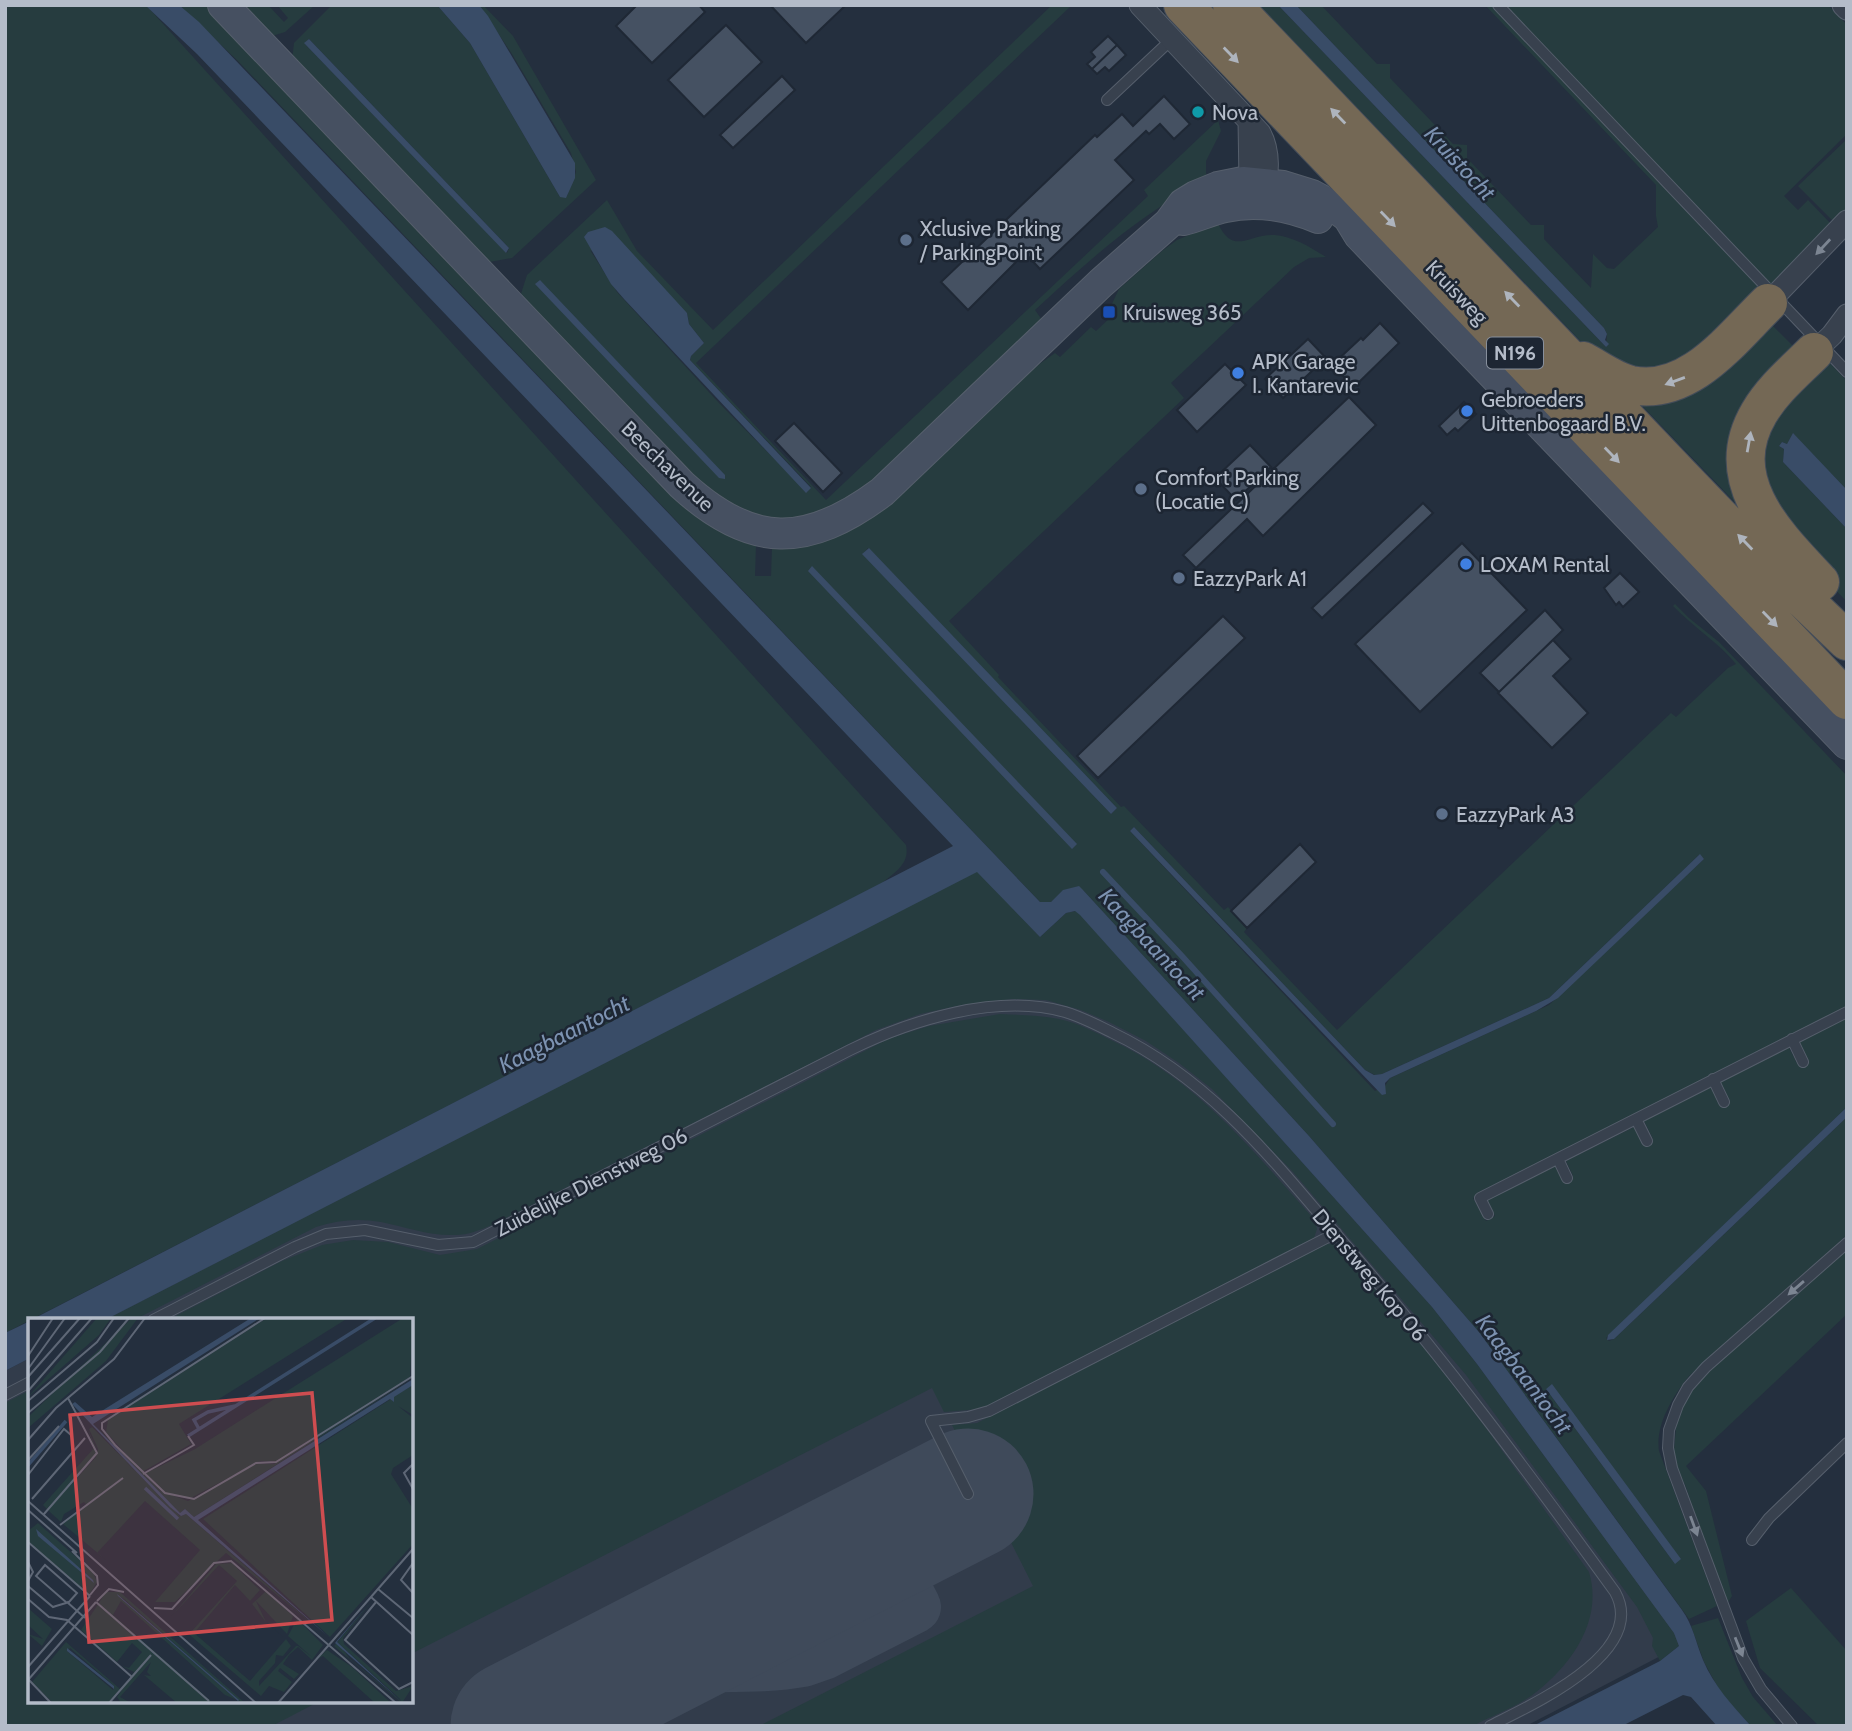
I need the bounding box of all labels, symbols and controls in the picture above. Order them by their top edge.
one-way arrow [1222,46,1239,63]
place label: Nova [1212,100,1258,125]
marker: Nova [1190,104,1206,120]
one-way arrow [1330,108,1346,125]
water label: Kruistocht [1419,120,1502,207]
one-way arrow [1379,210,1395,227]
place label: Xclusive Parking / ParkingPoint [919,216,1061,265]
marker: Xclusive Parking / ParkingPoint [898,232,914,248]
one-way arrow [1816,238,1832,255]
street label: Kruisweg [1421,255,1494,329]
one-way arrow [1504,290,1520,308]
place label: Kruisweg 365 [1123,300,1241,325]
marker: Kruisweg 365 [1101,304,1117,320]
road number: N196 [1487,338,1543,368]
place label: APK Garage I. Kantarevic [1252,349,1359,398]
marker: APK Garage I. Kantarevic [1230,365,1246,381]
one-way arrow [1665,376,1686,387]
place label: Gebroeders Uittenbogaard B.V. [1481,387,1646,436]
marker: Gebroeders Uittenbogaard B.V. [1459,403,1475,419]
street label: Beechavenue [616,416,720,517]
one-way arrow [1744,431,1755,453]
one-way arrow [1604,446,1620,463]
place label: Comfort Parking (Locatie C) [1155,465,1299,514]
marker: Comfort Parking (Locatie C) [1133,481,1149,497]
one-way arrow [1737,534,1753,551]
place label: LOXAM Rental [1480,552,1610,577]
marker: LOXAM Rental [1458,556,1474,572]
place label: EazzyPark A1 [1193,566,1307,591]
marker: EazzyPark A1 [1171,570,1187,586]
one-way arrow [1761,610,1777,627]
place label: EazzyPark A3 [1456,802,1575,827]
marker: EazzyPark A3 [1434,806,1450,822]
water label: Kaagbaantocht [1093,882,1212,1007]
water label: Kaagbaantocht [494,989,635,1079]
street label: Zuidelijke Dienstweg 06 [491,1123,692,1242]
street label: Dienstweg Kop 06 [1308,1204,1433,1346]
one-way arrow [1787,1280,1804,1295]
water label: Kaagbaantocht [1470,1308,1579,1440]
inset map [28,1318,413,1703]
one-way arrow [1688,1515,1699,1536]
one-way arrow [1734,1637,1745,1658]

